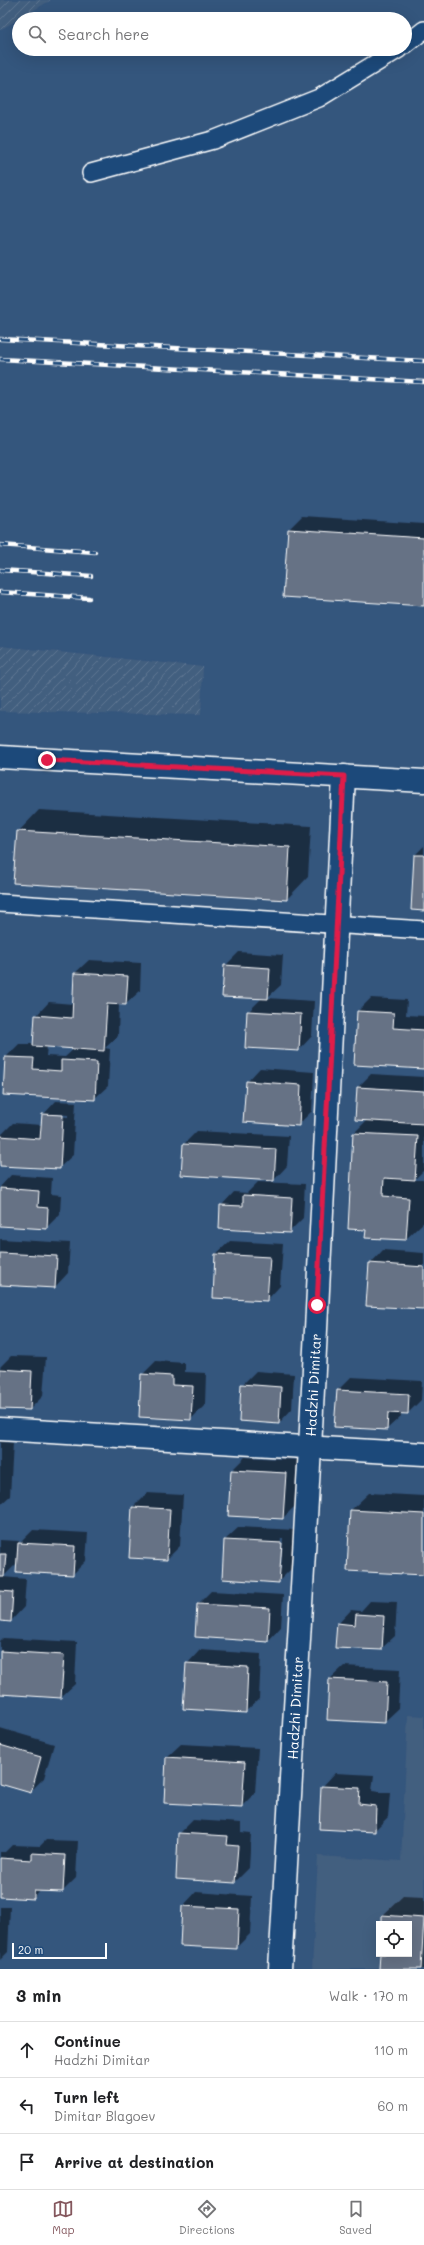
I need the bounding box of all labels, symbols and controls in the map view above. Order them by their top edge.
search box [12,12,412,56]
icon: search [26,23,48,45]
text: Search here [58,24,149,44]
route end [38,751,56,769]
route start [308,1296,326,1314]
street label: Hadzhi Dimitar [301,1333,325,1437]
street label: Hadzhi Dimitar [283,1656,307,1760]
map controls [376,1921,412,1957]
button: locate [376,1921,412,1957]
scale bar [12,1941,107,1960]
text: 20 m [18,1942,43,1957]
text: 3 min [16,1984,61,2006]
text: Walk · 170 m [329,1987,408,2004]
text: Continue [54,2031,121,2051]
icon: ahead [16,2039,38,2061]
text: 110 m [374,2041,408,2058]
text: Hadzhi Dimitar [54,2051,150,2068]
text: Turn left [54,2087,119,2107]
icon: left [16,2095,38,2117]
text: 60 m [378,2097,408,2114]
text: Dimitar Blagoev [54,2107,155,2124]
icon: arrive [16,2151,38,2173]
text: Arrive at destination [54,2152,214,2172]
tab: Map [52,2198,75,2237]
tab: Directions [179,2198,235,2237]
tab: Saved [339,2198,372,2237]

